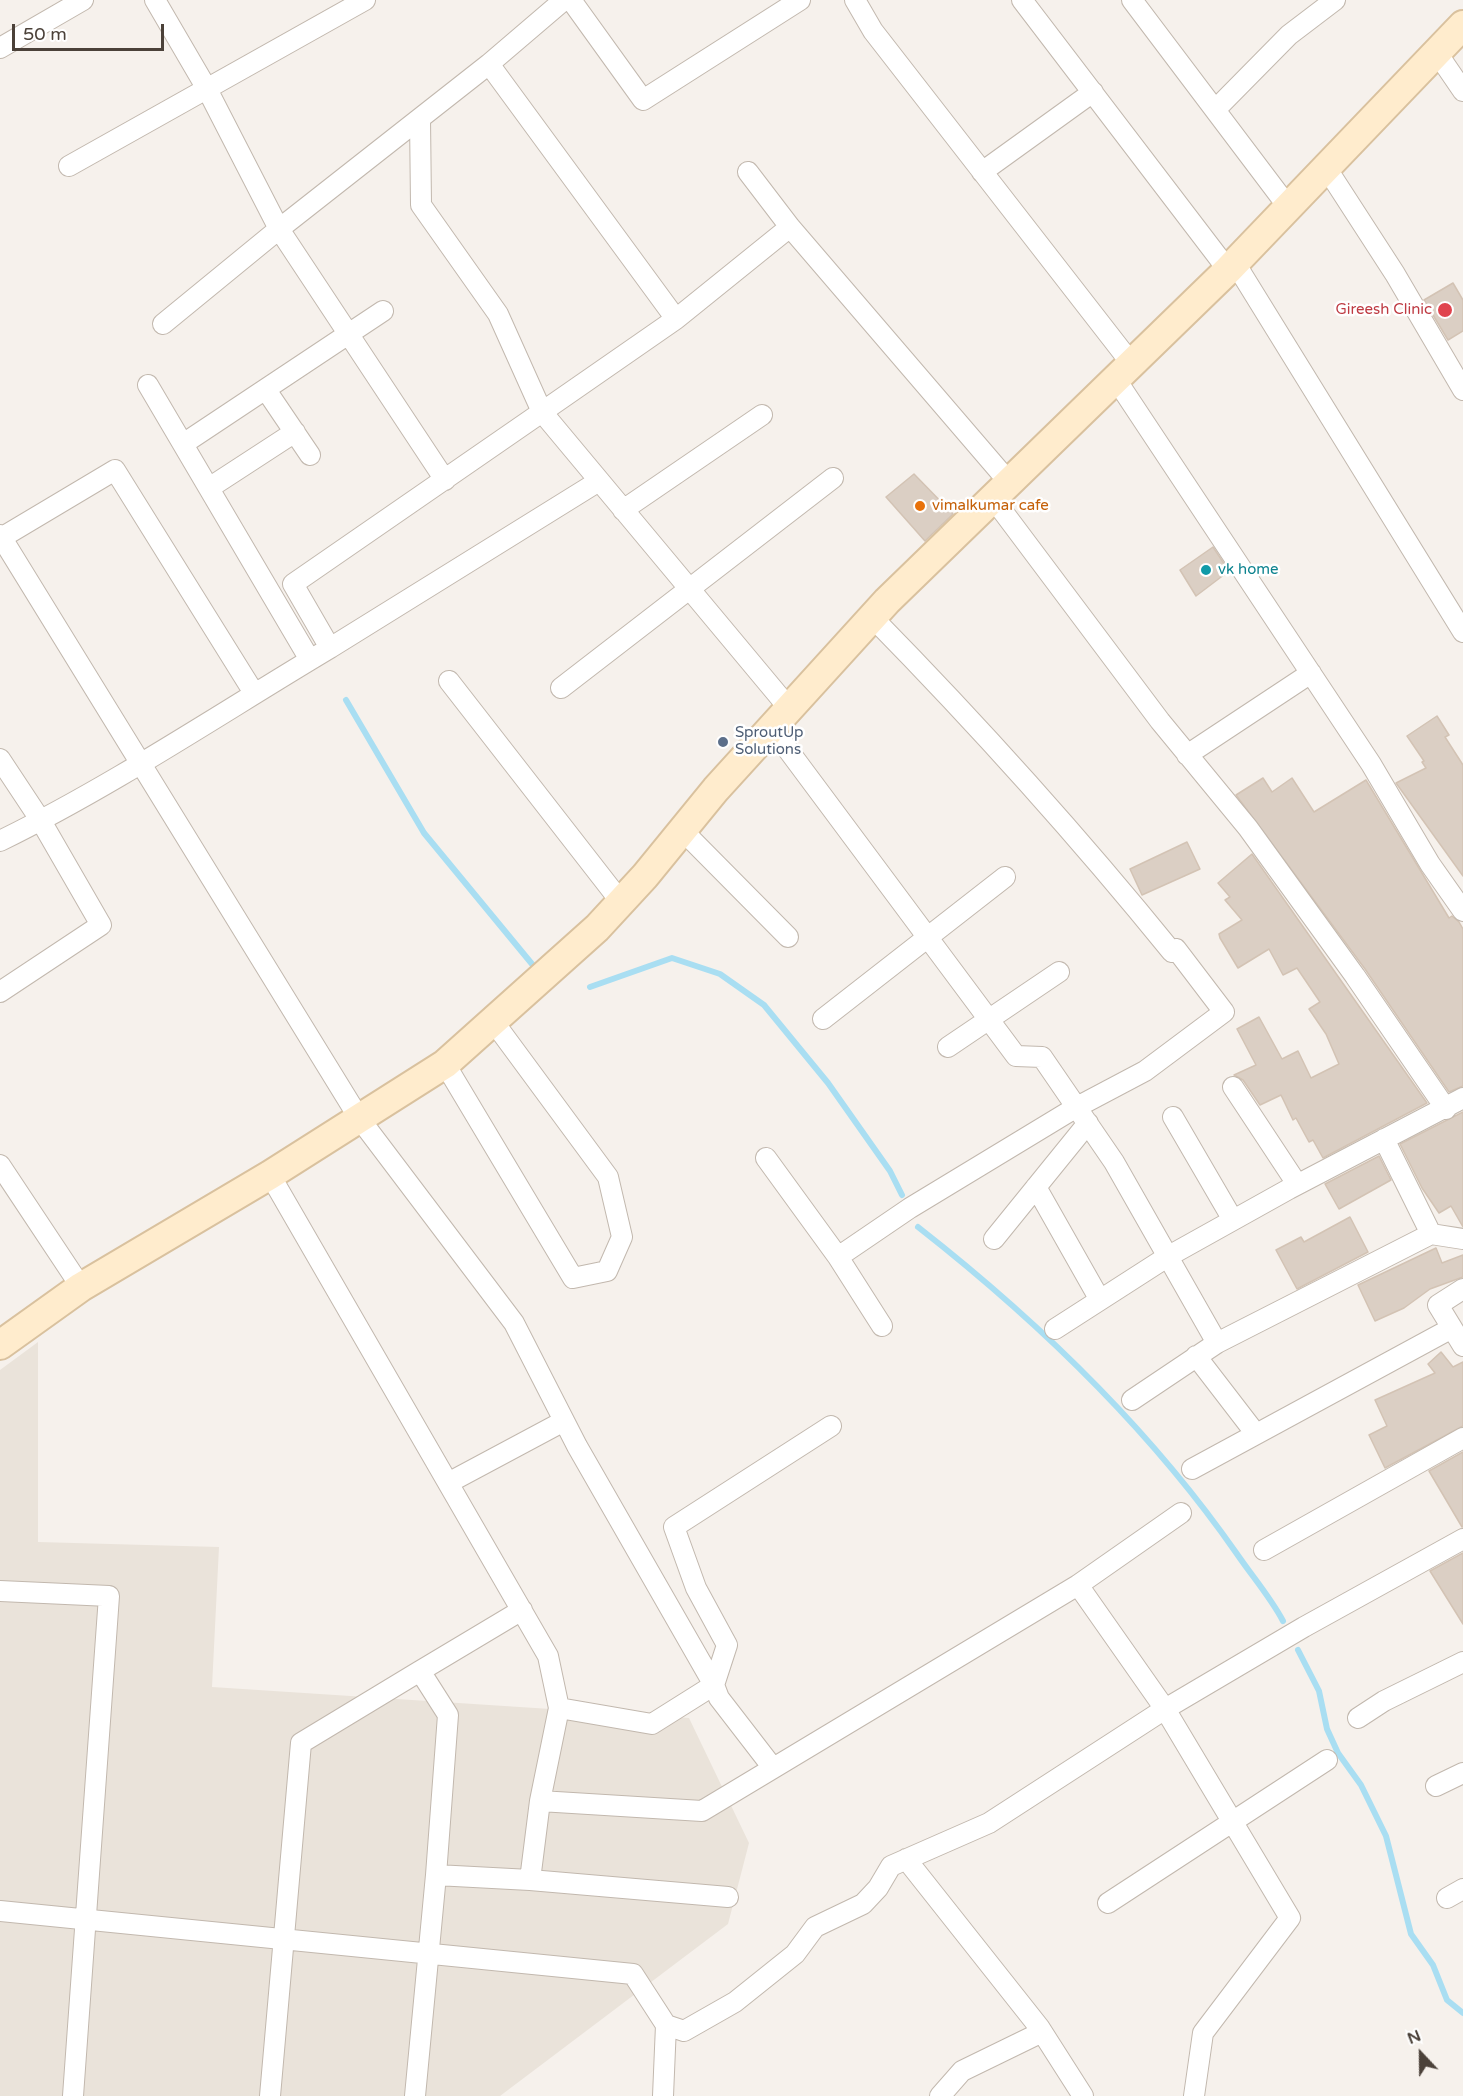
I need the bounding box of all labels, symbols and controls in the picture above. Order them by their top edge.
scale bar [15,12,166,50]
text: 50 m [23,23,67,45]
place label: Gireesh Clinic [1335,301,1432,319]
marker: Gireesh Clinic [1436,301,1454,319]
place label: vimalkumar cafe [932,497,1049,515]
marker: vimalkumar cafe [913,499,927,513]
place label: vk home [1218,561,1279,579]
marker: vk home [1199,563,1213,577]
place label: SproutUp Solutions [735,724,804,759]
marker: SproutUp Solutions [716,735,730,749]
north arrow [1391,2024,1451,2084]
text: N [1405,2026,1424,2049]

